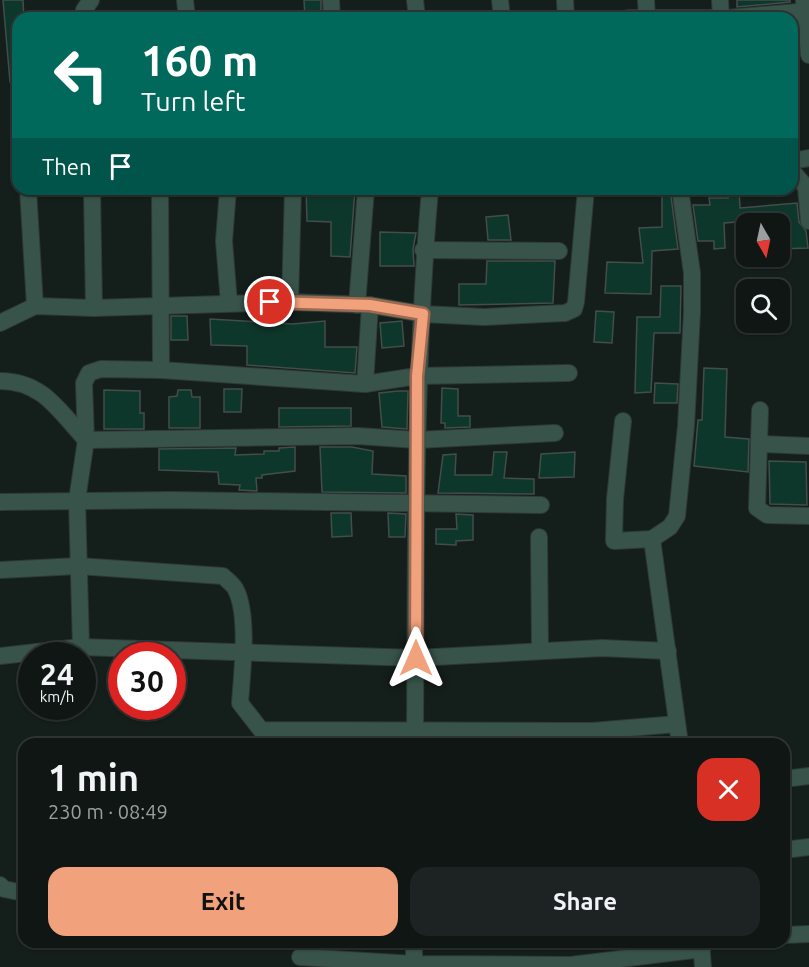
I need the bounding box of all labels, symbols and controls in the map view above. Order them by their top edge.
icon: left [42,36,120,114]
text: 160 m [141,37,258,84]
text: Turn left [141,86,245,116]
icon: arrive [104,150,137,183]
text: Then [42,154,92,179]
north arrow [736,213,790,267]
map controls [736,213,790,333]
pin [244,276,295,327]
button: search [736,279,790,333]
icon: arrive [253,285,286,318]
position arrow [384,626,448,690]
speed limit sign: 30 [108,642,186,720]
text: 24 [40,657,74,691]
text: km/h [40,688,74,705]
text: 1 min [48,757,139,798]
button: close [697,758,760,821]
text: 230 m · 08:49 [48,800,168,823]
button: Exit [48,867,398,936]
button: Share [410,867,760,936]

